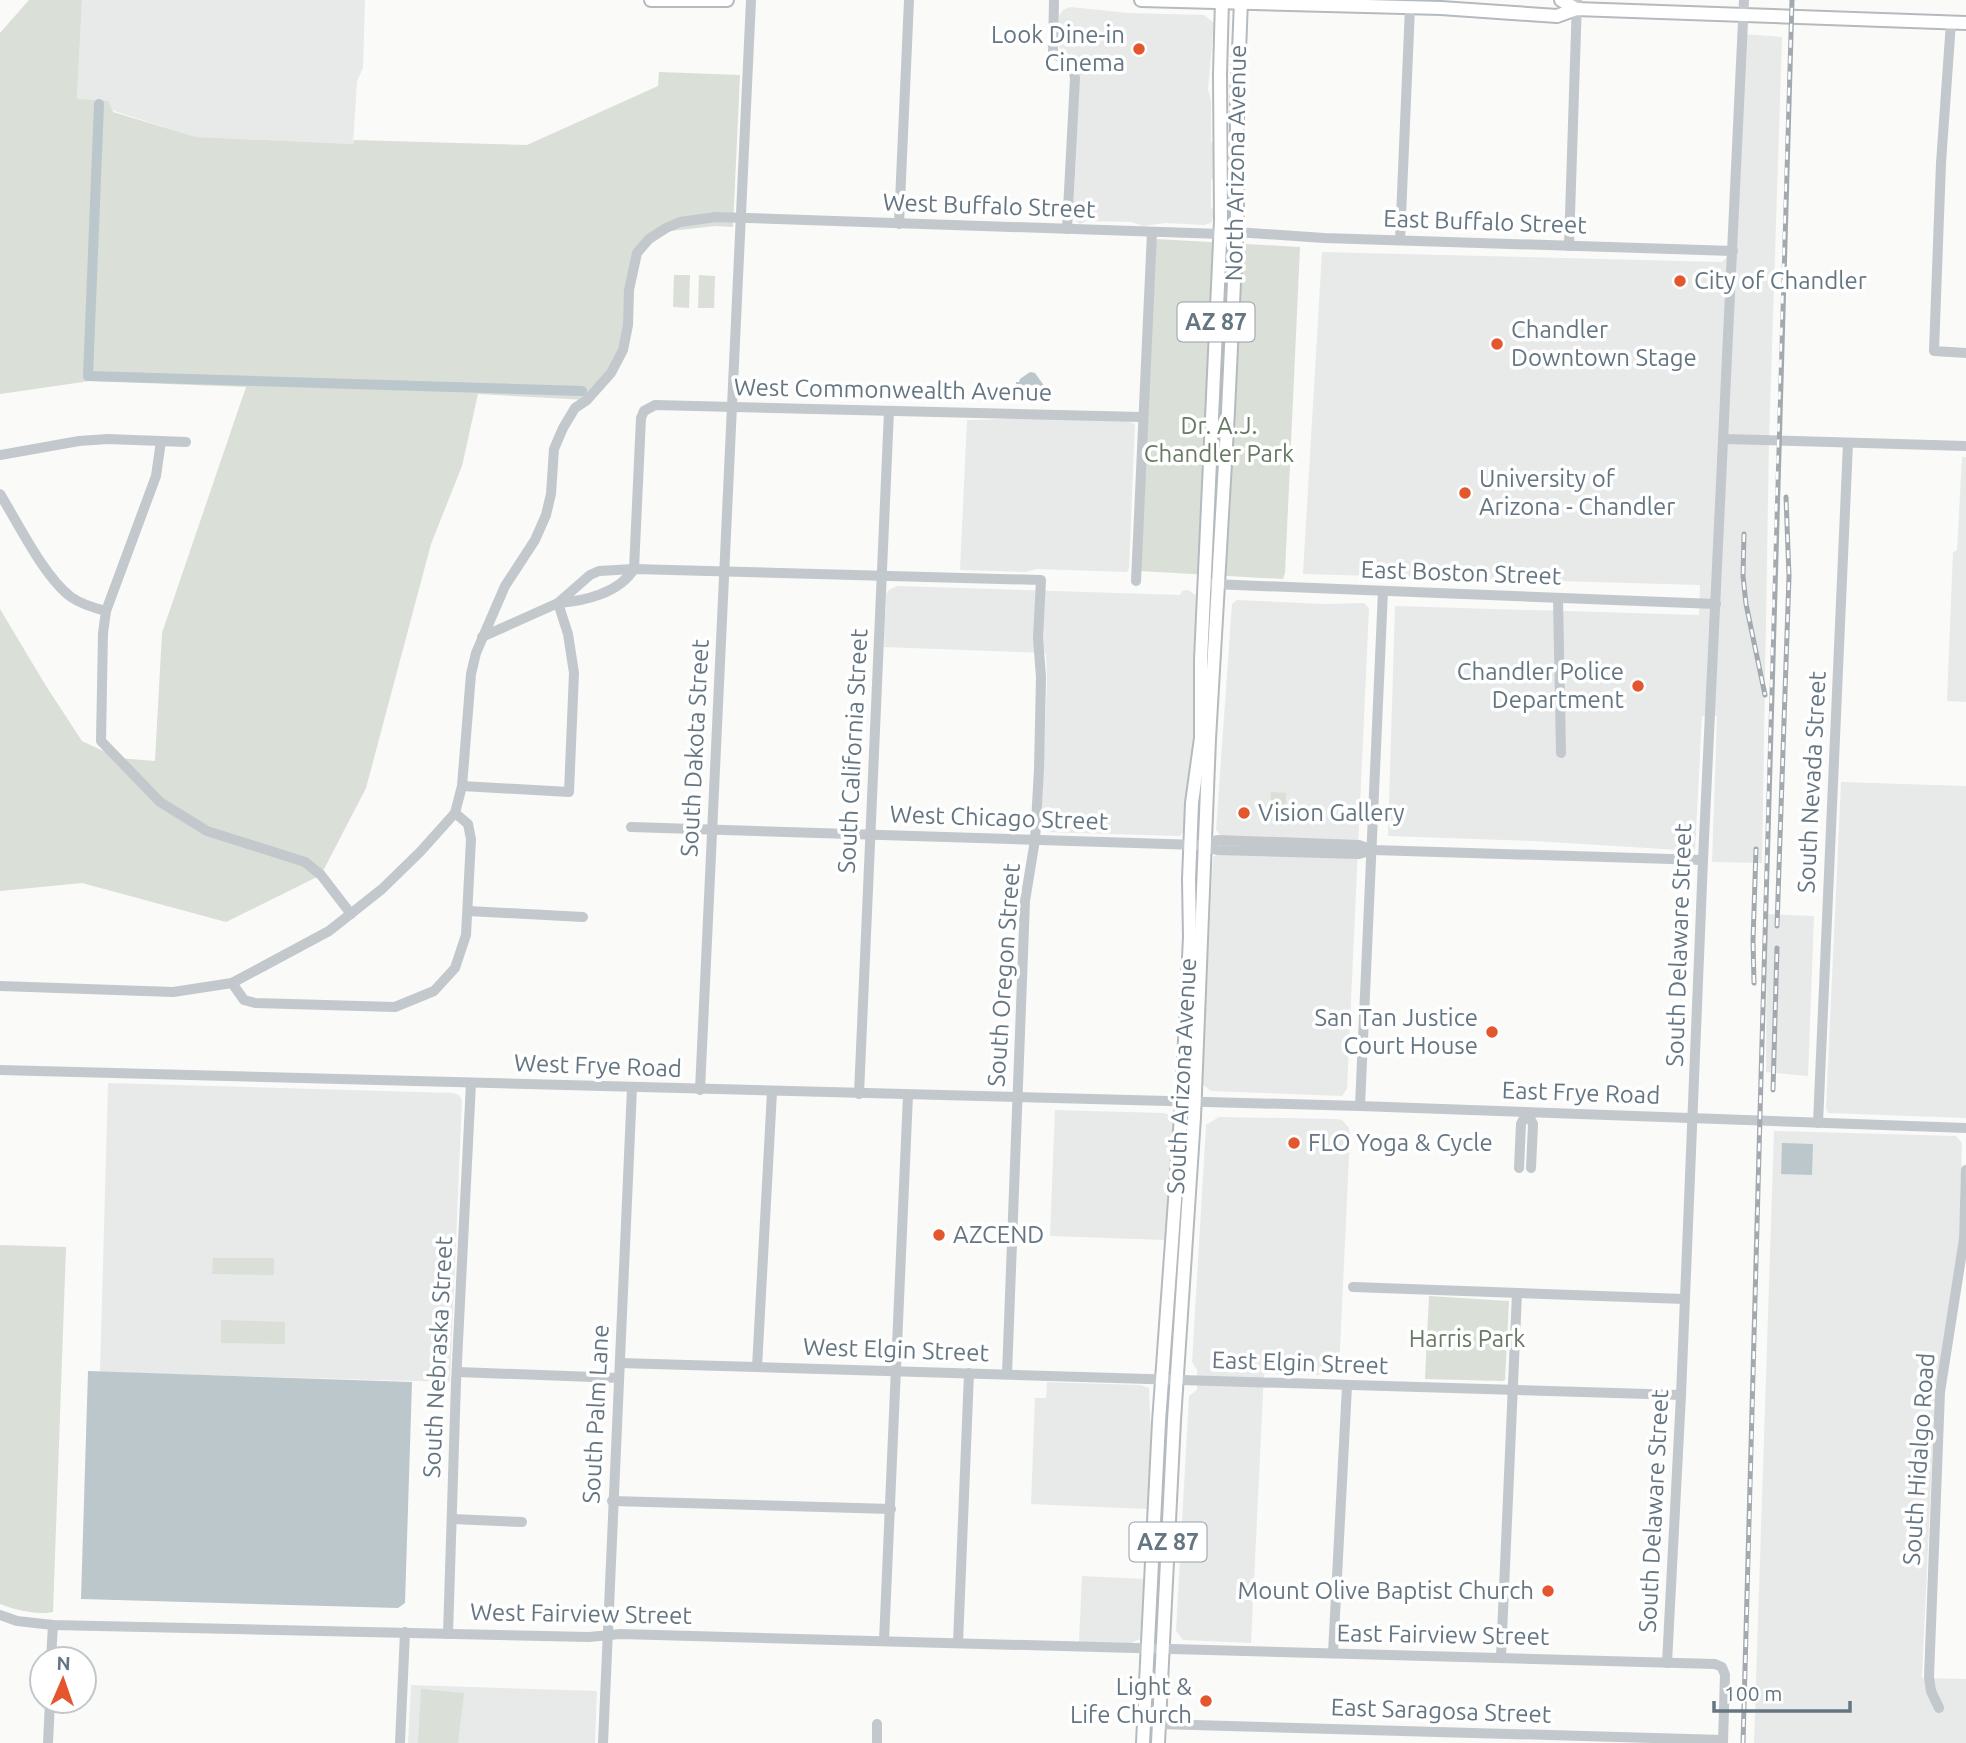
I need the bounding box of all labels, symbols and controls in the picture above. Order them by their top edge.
place label: Look Dine-in Cinema [991,21,1125,76]
marker: Look Dine-in Cinema [1131,41,1147,57]
street label: North Arizona Avenue [1220,44,1251,282]
street label: West Buffalo Street [882,188,1096,223]
street label: East Buffalo Street [1383,204,1588,239]
place label: City of Chandler [1694,267,1867,294]
marker: City of Chandler [1672,273,1688,289]
road number: AZ 87 [1178,302,1254,342]
place label: Chandler Downtown Stage [1511,316,1697,371]
marker: Chandler Downtown Stage [1489,336,1505,352]
street label: West Commonwealth Avenue [734,373,1052,406]
park label: Dr. A.J. Chandler Park [1144,412,1294,467]
place label: University of Arizona - Chandler [1479,465,1675,520]
marker: University of Arizona - Chandler [1457,485,1473,501]
street label: East Boston Street [1360,556,1562,590]
street label: South California Street [833,627,872,874]
street label: South Dakota Street [675,638,714,858]
place label: Chandler Police Department [1457,658,1625,713]
street label: South Nevada Street [1792,670,1831,894]
marker: Chandler Police Department [1630,678,1646,694]
place label: Vision Gallery [1258,799,1405,826]
street label: West Chicago Street [889,800,1109,835]
marker: Vision Gallery [1236,805,1252,821]
street label: South Delaware Street [1661,822,1696,1067]
street label: South Oregon Street [982,862,1025,1088]
street label: South Arizona Avenue [1162,957,1201,1195]
place label: San Tan Justice Court House [1314,1004,1478,1059]
marker: San Tan Justice Court House [1484,1024,1500,1040]
street label: West Frye Road [514,1049,682,1082]
street label: East Frye Road [1501,1076,1661,1109]
place label: FLO Yoga & Cycle [1308,1129,1493,1156]
marker: FLO Yoga & Cycle [1286,1135,1302,1151]
place label: AZCEND [953,1221,1044,1248]
marker: AZCEND [931,1227,947,1243]
street label: South Nebraska Street [418,1235,457,1479]
street label: South Palm Lane [577,1324,614,1504]
park label: Harris Park [1409,1325,1525,1352]
street label: West Elgin Street [803,1333,990,1366]
street label: East Elgin Street [1211,1346,1389,1379]
street label: South Hidalgo Road [1898,1352,1939,1566]
street label: South Delaware Street [1634,1388,1673,1633]
road number: AZ 87 [1130,1522,1206,1562]
place label: Mount Olive Baptist Church [1237,1577,1534,1604]
marker: Mount Olive Baptist Church [1540,1583,1556,1599]
street label: West Fairview Street [470,1598,693,1629]
street label: East Fairview Street [1337,1619,1550,1650]
north arrow [28,1645,98,1715]
text: N [56,1652,71,1674]
scale bar [1714,1670,1850,1714]
place label: Light & Life Church [1070,1673,1192,1728]
text: 100 m [1724,1681,1782,1705]
marker: Light & Life Church [1198,1693,1214,1709]
street label: East Saragosa Street [1330,1693,1552,1728]

